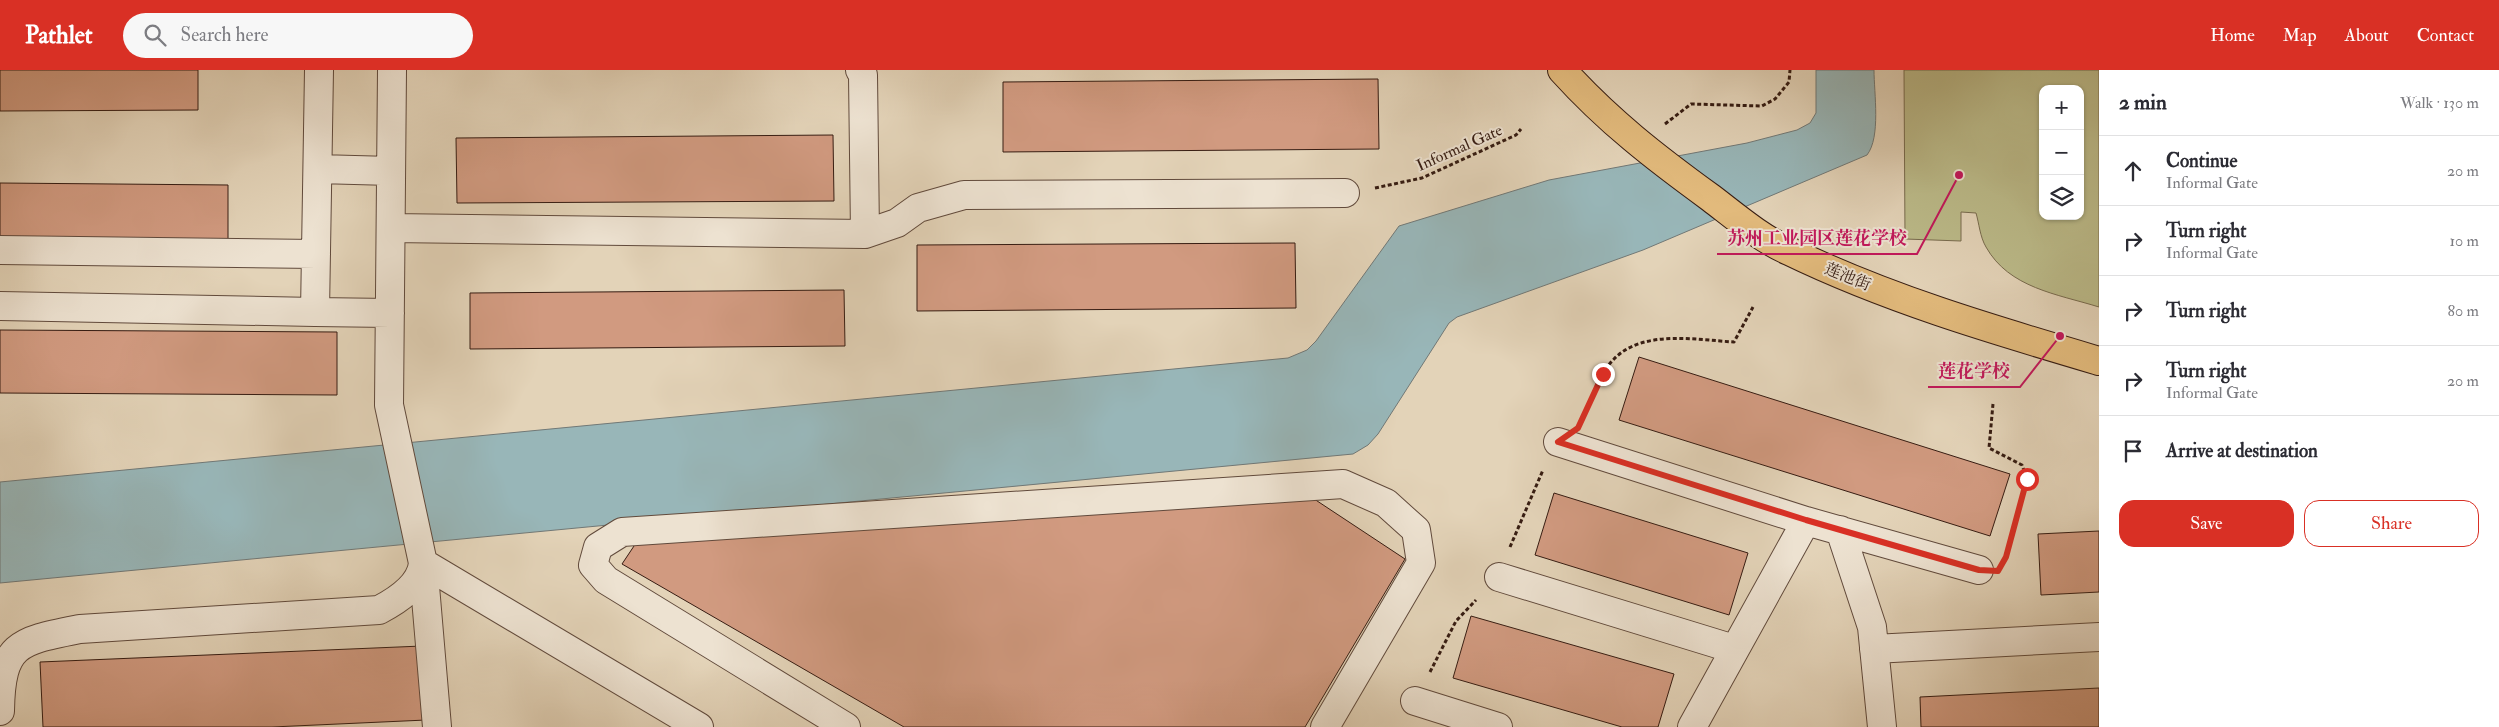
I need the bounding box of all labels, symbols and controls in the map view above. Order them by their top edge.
search box [123,13,473,58]
text: Pathlet [25,20,93,51]
icon: search [141,21,169,49]
text: Search here [181,23,268,47]
text: Home [2210,24,2255,47]
text: Map [2283,24,2317,47]
text: About [2345,24,2389,47]
text: Contact [2417,24,2474,47]
map controls [2039,85,2084,220]
button: + [2039,85,2084,130]
text: 2 min [2119,89,2167,116]
text: Walk · 130 m [2400,93,2479,113]
street label: Informal Gate [1413,120,1506,176]
button: − [2039,130,2084,175]
text: Continue [2166,149,2237,173]
icon: ahead [2119,157,2147,185]
text: 20 m [2447,161,2479,181]
text: Informal Gate [2166,173,2258,193]
button: layers [2039,175,2084,220]
text: Turn right [2166,219,2246,243]
callout: 苏州工业园区莲花学校 [1717,221,1917,254]
text: 苏州工业园区莲花学校 [1727,227,1907,250]
icon: right [2119,227,2147,255]
text: 10 m [2449,231,2479,251]
text: Informal Gate [2166,243,2258,263]
street label: 莲池街 [1822,259,1874,295]
icon: right [2119,297,2147,325]
text: Turn right [2166,299,2246,323]
text: 80 m [2448,301,2479,321]
callout: 莲花学校 [1928,354,2020,387]
text: Turn right [2166,359,2246,383]
text: 莲花学校 [1938,360,2010,383]
route end [1592,363,1615,386]
icon: right [2119,367,2147,395]
text: 20 m [2447,371,2479,391]
text: Informal Gate [2166,383,2258,403]
icon: arrive [2119,437,2147,465]
text: Arrive at destination [2166,439,2318,463]
route start [2016,468,2039,491]
button: Save [2119,500,2294,547]
button: Share [2304,500,2479,547]

